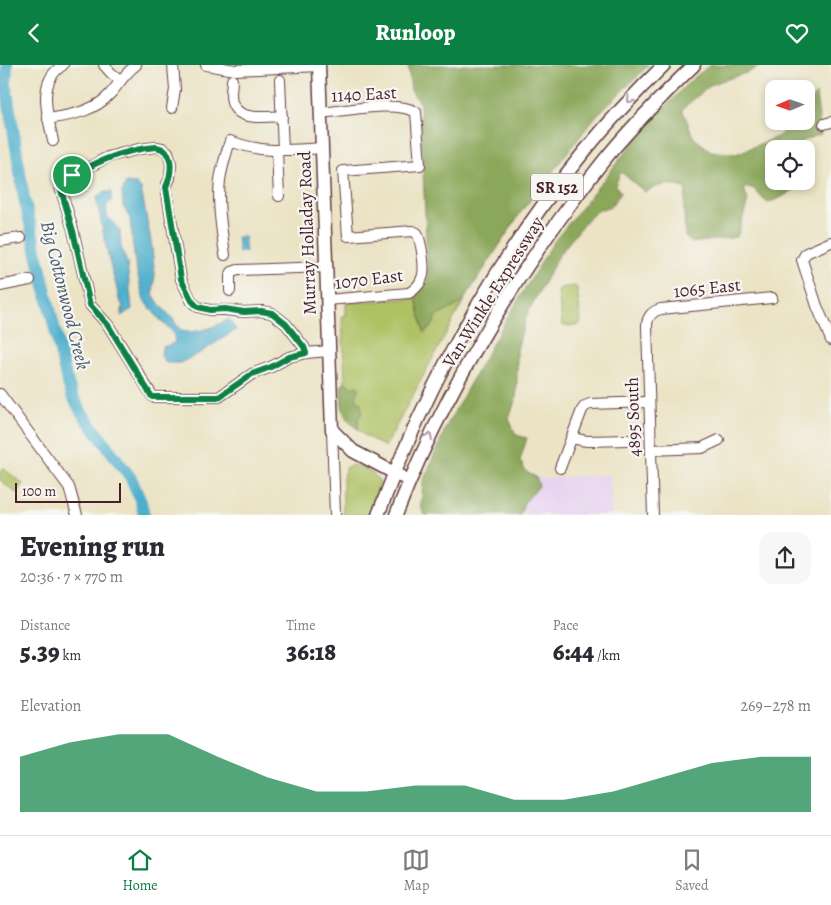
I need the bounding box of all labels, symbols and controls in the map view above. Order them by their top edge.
text: Runloop [376,18,456,48]
icon: back [20,19,48,47]
icon: heart [783,19,811,47]
street label: 1140 East [331,80,397,108]
north arrow [765,80,815,130]
map controls [765,80,815,190]
one-way arrow [627,94,636,103]
button: locate [765,140,815,190]
street label: Murray Holladay Road [292,150,322,315]
pin [51,154,93,196]
icon: arrive [58,161,86,189]
road number: SR 152 [531,173,583,201]
street label: Van Winkle Expressway [436,211,550,373]
water label: Big Cottonwood Creek [34,218,96,372]
street label: 1070 East [334,263,404,295]
street label: 1065 East [672,273,742,303]
street label: 4895 South [620,376,646,457]
one-way arrow [423,432,433,441]
scale bar [15,480,121,503]
text: 100 m [22,482,56,501]
text: Evening run [20,528,165,566]
button: share [759,532,811,584]
text: 20:36 · 7 × 770 m [20,566,123,588]
text: Distance [20,616,70,635]
text: Time [286,616,315,635]
text: Pace [553,616,579,635]
text: 5.39 [20,635,60,669]
text: 36:18 [286,635,336,669]
text: 6:44 [553,635,594,669]
text: km [60,646,81,665]
text: /km [594,646,620,665]
text: Elevation [20,695,81,717]
text: 269–278 m [740,695,811,717]
tab: Home [122,846,158,895]
tab: Map [402,846,430,895]
tab: Saved [675,846,709,895]

